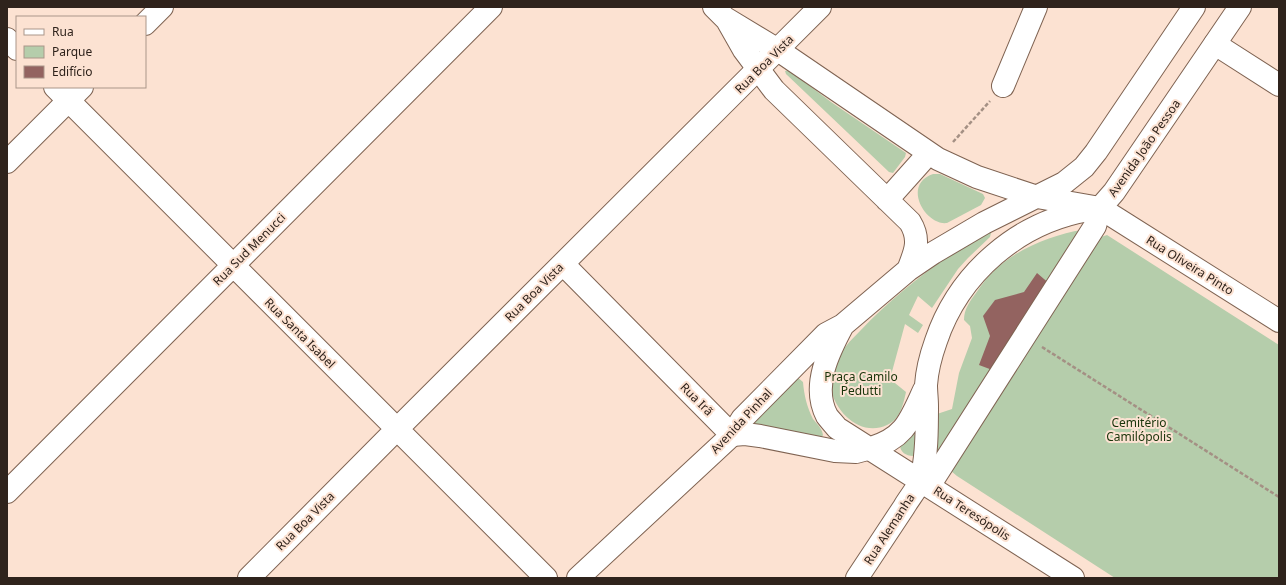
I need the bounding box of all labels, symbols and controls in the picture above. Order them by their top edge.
legend [16,16,146,88]
text: Rua [52,23,74,40]
street label: Rua Boa Vista [731,31,797,97]
text: Parque [52,43,93,60]
text: Edifício [52,63,93,80]
street label: Avenida João Pessoa [1104,96,1184,200]
street label: Rua Sud Menucci [209,209,289,289]
street label: Rua Oliveira Pinto [1143,231,1237,299]
street label: Rua Boa Vista [501,259,567,325]
street label: Rua Santa Isabel [261,294,339,372]
park label: Praça Camilo Pedutti [824,368,898,399]
street label: Rua Irã [677,379,717,419]
street label: Avenida Pinhal [706,385,776,457]
park label: Cemitério Camilópolis [1106,414,1172,445]
street label: Rua Teresópolis [930,482,1014,544]
street label: Rua Boa Vista [272,488,338,554]
street label: Rua Alemanha [860,490,918,568]

